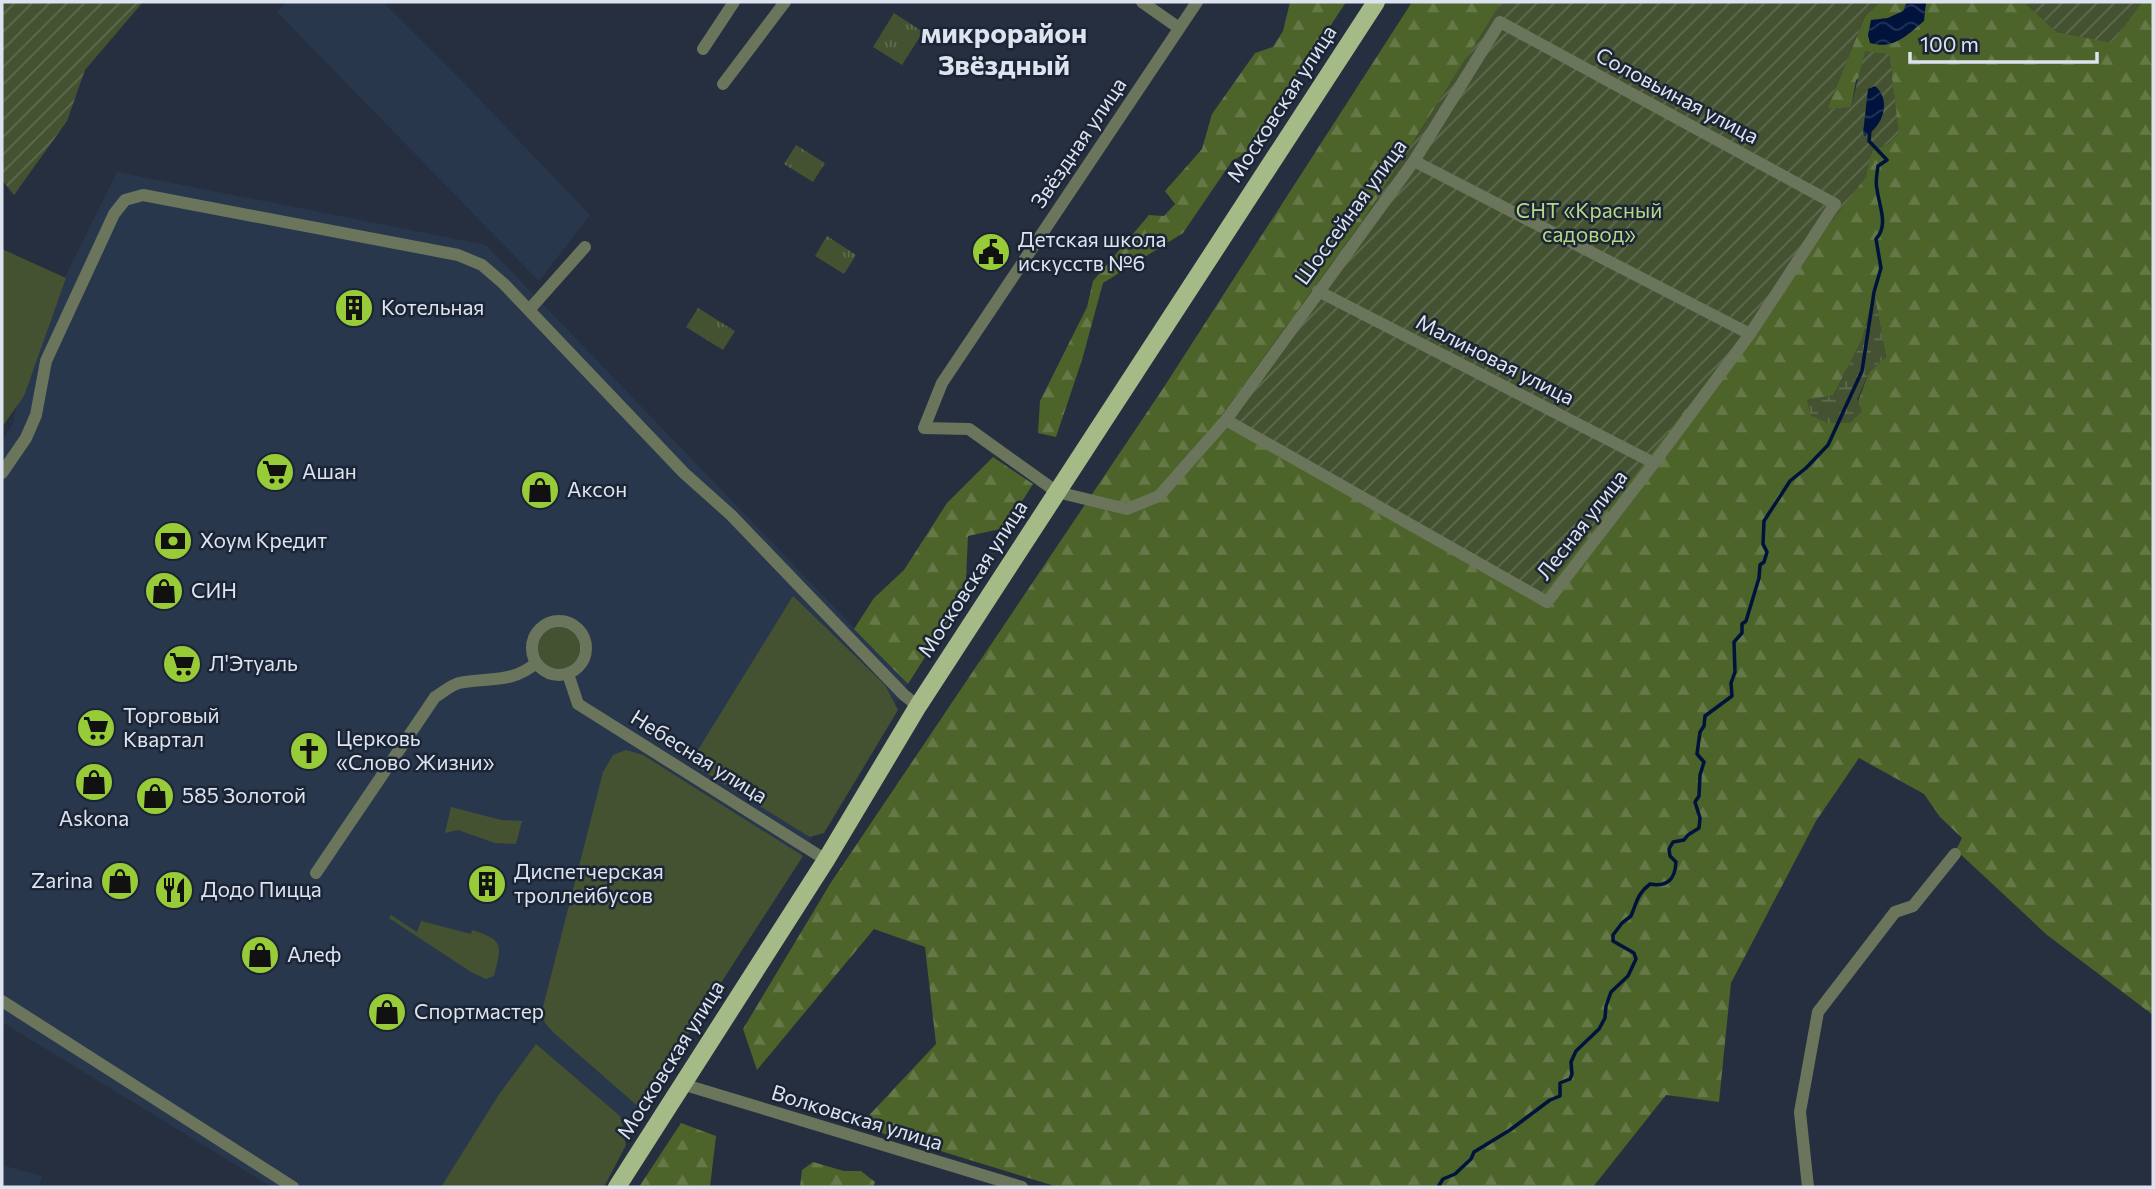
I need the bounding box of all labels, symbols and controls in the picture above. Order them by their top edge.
district label: микрорайон Звёздный [921,15,1087,81]
street label: Московская улица [1221,20,1341,186]
scale bar [1910,21,2097,65]
text: 100 m [1920,31,1979,56]
street label: Соловьиная улица [1592,41,1763,148]
street label: Звёздная улица [1025,72,1131,212]
street label: Шоссейная улица [1289,133,1411,289]
park label: СНТ «Красный садовод» [1516,197,1662,246]
place label: Детская школа искусств №6 [1018,226,1166,275]
public building icon: Детская школа искусств №6 [970,231,1012,273]
building icon: Котельная [333,287,375,329]
place label: Котельная [381,294,484,319]
street label: Малиновая улица [1412,308,1579,409]
supermarket icon: Ашан [254,451,296,493]
place label: Ашан [302,458,357,483]
street label: Лесная улица [1530,464,1631,584]
shop icon: Аксон [519,469,561,511]
place label: Аксон [567,476,627,501]
street label: Московская улица [912,495,1032,661]
bank icon: Хоум Кредит [152,520,194,562]
place label: Хоум Кредит [200,527,327,552]
shop icon: СИН [143,570,185,612]
place label: СИН [191,577,237,602]
supermarket icon: Л'Этуаль [161,643,203,685]
place label: Л'Этуаль [209,650,298,675]
place label: Торговый Квартал [123,702,220,751]
street label: Небесная улица [627,704,773,808]
supermarket icon: Торговый Квартал [75,707,117,749]
place label: Церковь «Слово Жизни» [336,725,495,774]
church icon: Церковь «Слово Жизни» [288,730,330,772]
shop icon: Askona [73,761,115,803]
shop icon: 585 Золотой [134,775,176,817]
place label: 585 Золотой [182,782,306,807]
place label: Askona [59,805,129,830]
place label: Диспетчерская троллейбусов [514,858,664,907]
shop icon: Zarina [99,860,141,902]
building icon: Диспетчерская троллейбусов [466,863,508,905]
place label: Zarina [31,867,93,892]
restaurant icon: Додо Пицца [153,869,195,911]
place label: Додо Пицца [201,876,322,901]
shop icon: Алеф [239,934,281,976]
place label: Алеф [287,941,341,966]
street label: Московская улица [611,975,729,1143]
shop icon: Спортмастер [366,991,408,1033]
place label: Спортмастер [414,998,544,1023]
street label: Волковская улица [769,1079,946,1154]

